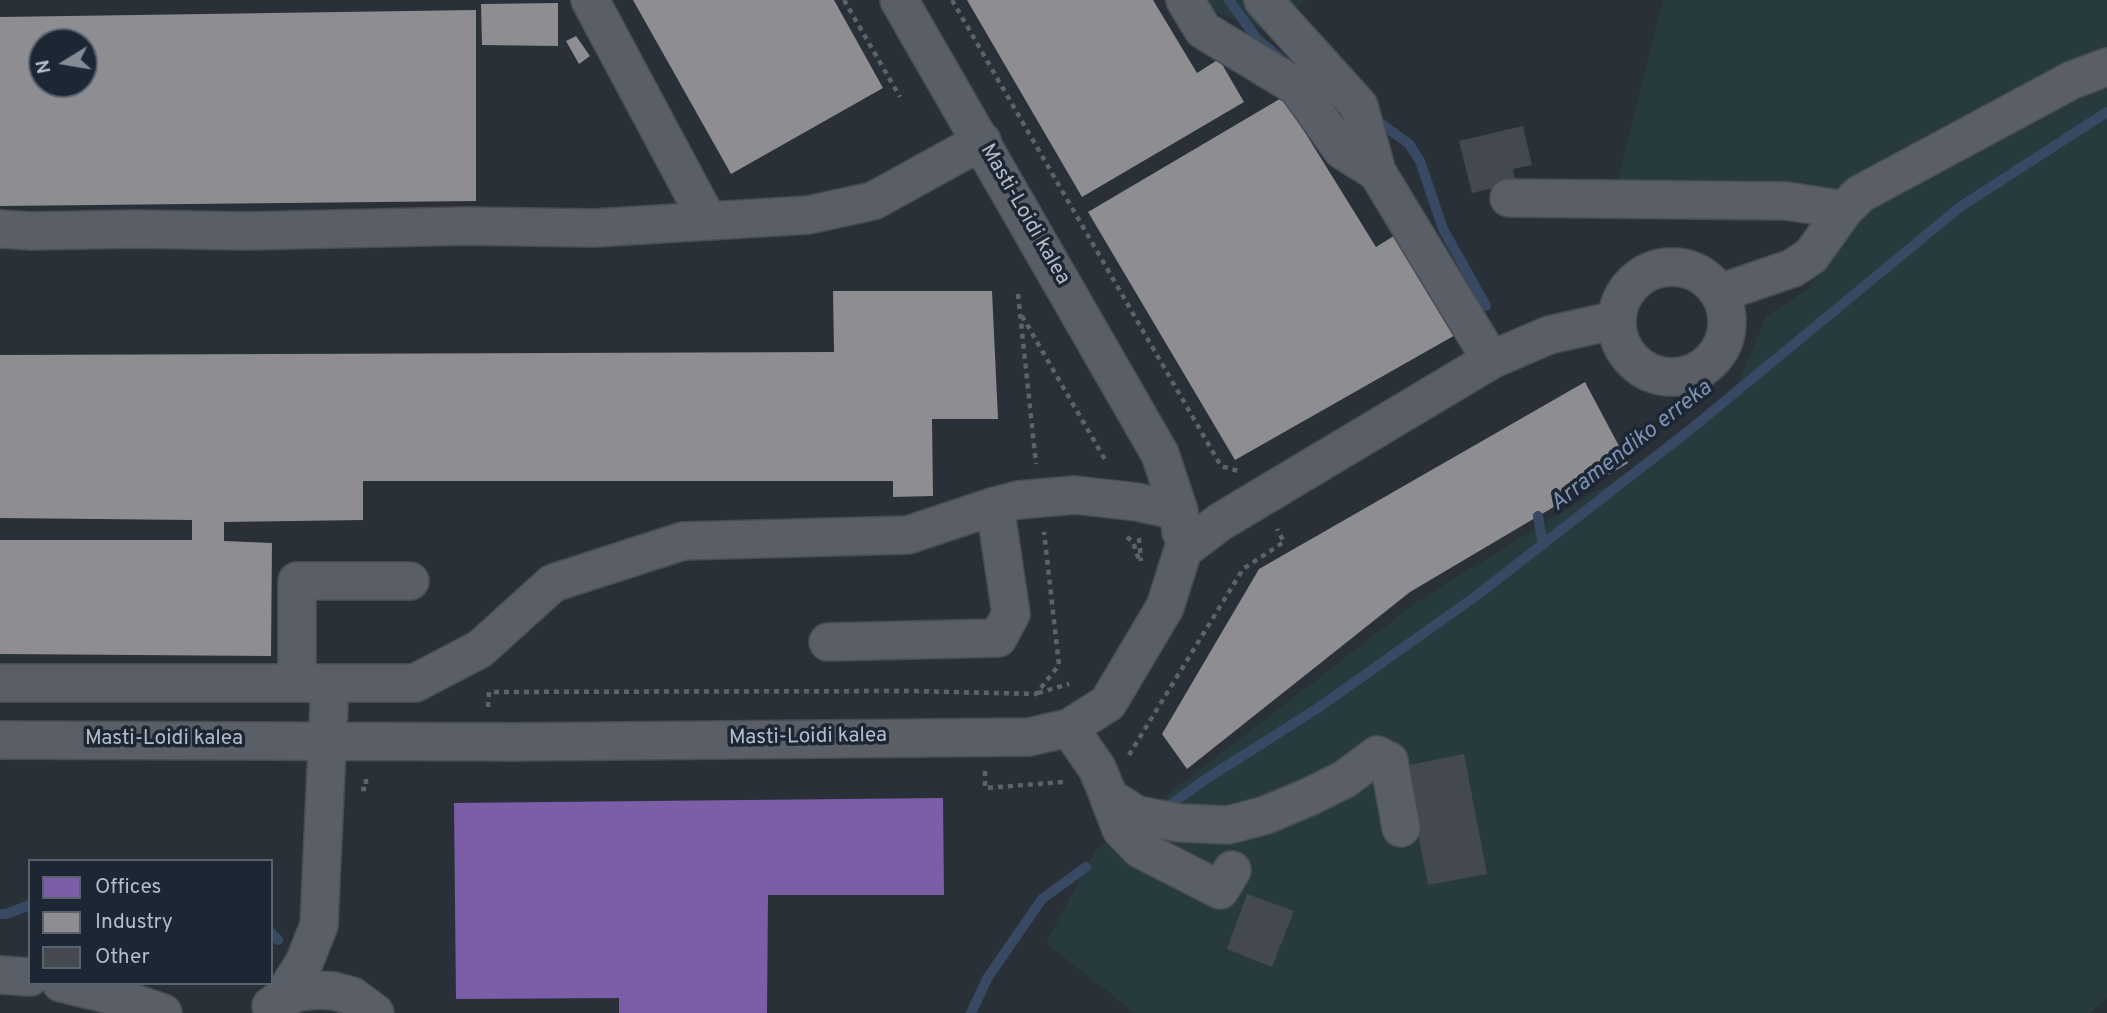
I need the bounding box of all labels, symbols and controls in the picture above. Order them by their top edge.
north arrow [28,28,98,98]
text: N [31,58,57,76]
street label: Masti-Loidi kalea [974,140,1074,290]
water label: Arramendiko erreka [1546,375,1718,519]
street label: Masti-Loidi kalea [729,724,887,752]
street label: Masti-Loidi kalea [85,727,243,753]
legend [28,859,273,985]
text: Offices [95,874,161,901]
text: Industry [95,909,173,936]
text: Other [95,944,150,971]

